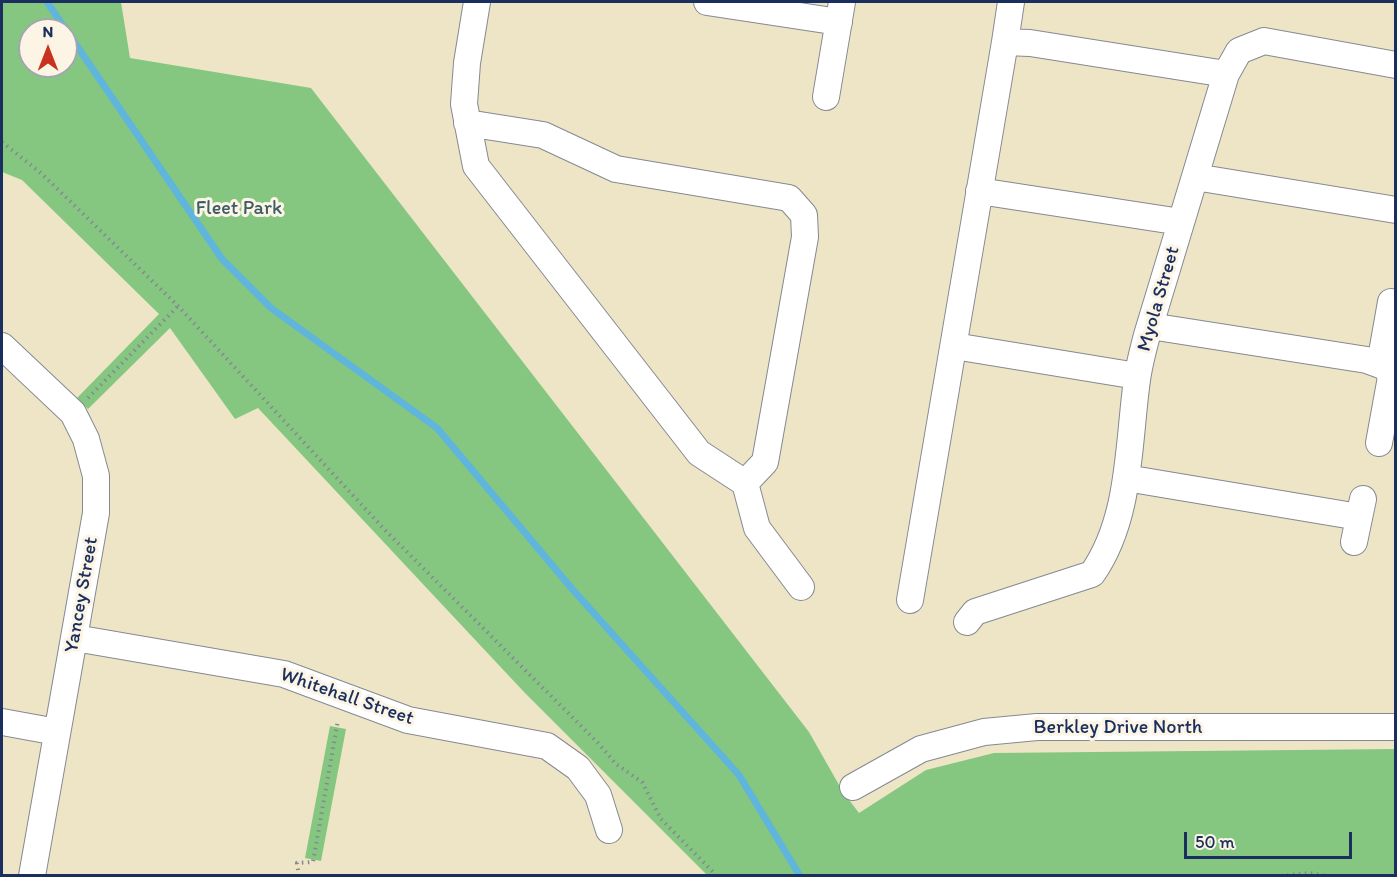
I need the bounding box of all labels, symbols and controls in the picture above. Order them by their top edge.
north arrow [18,18,78,78]
text: N [43,22,53,41]
park label: Fleet Park [196,197,282,221]
street label: Myola Street [1133,244,1185,354]
street label: Yancey Street [60,535,104,655]
street label: Whitehall Street [277,663,417,731]
street label: Berkley Drive North [1034,716,1202,740]
scale bar [1187,820,1355,858]
text: 50 m [1195,831,1235,853]

